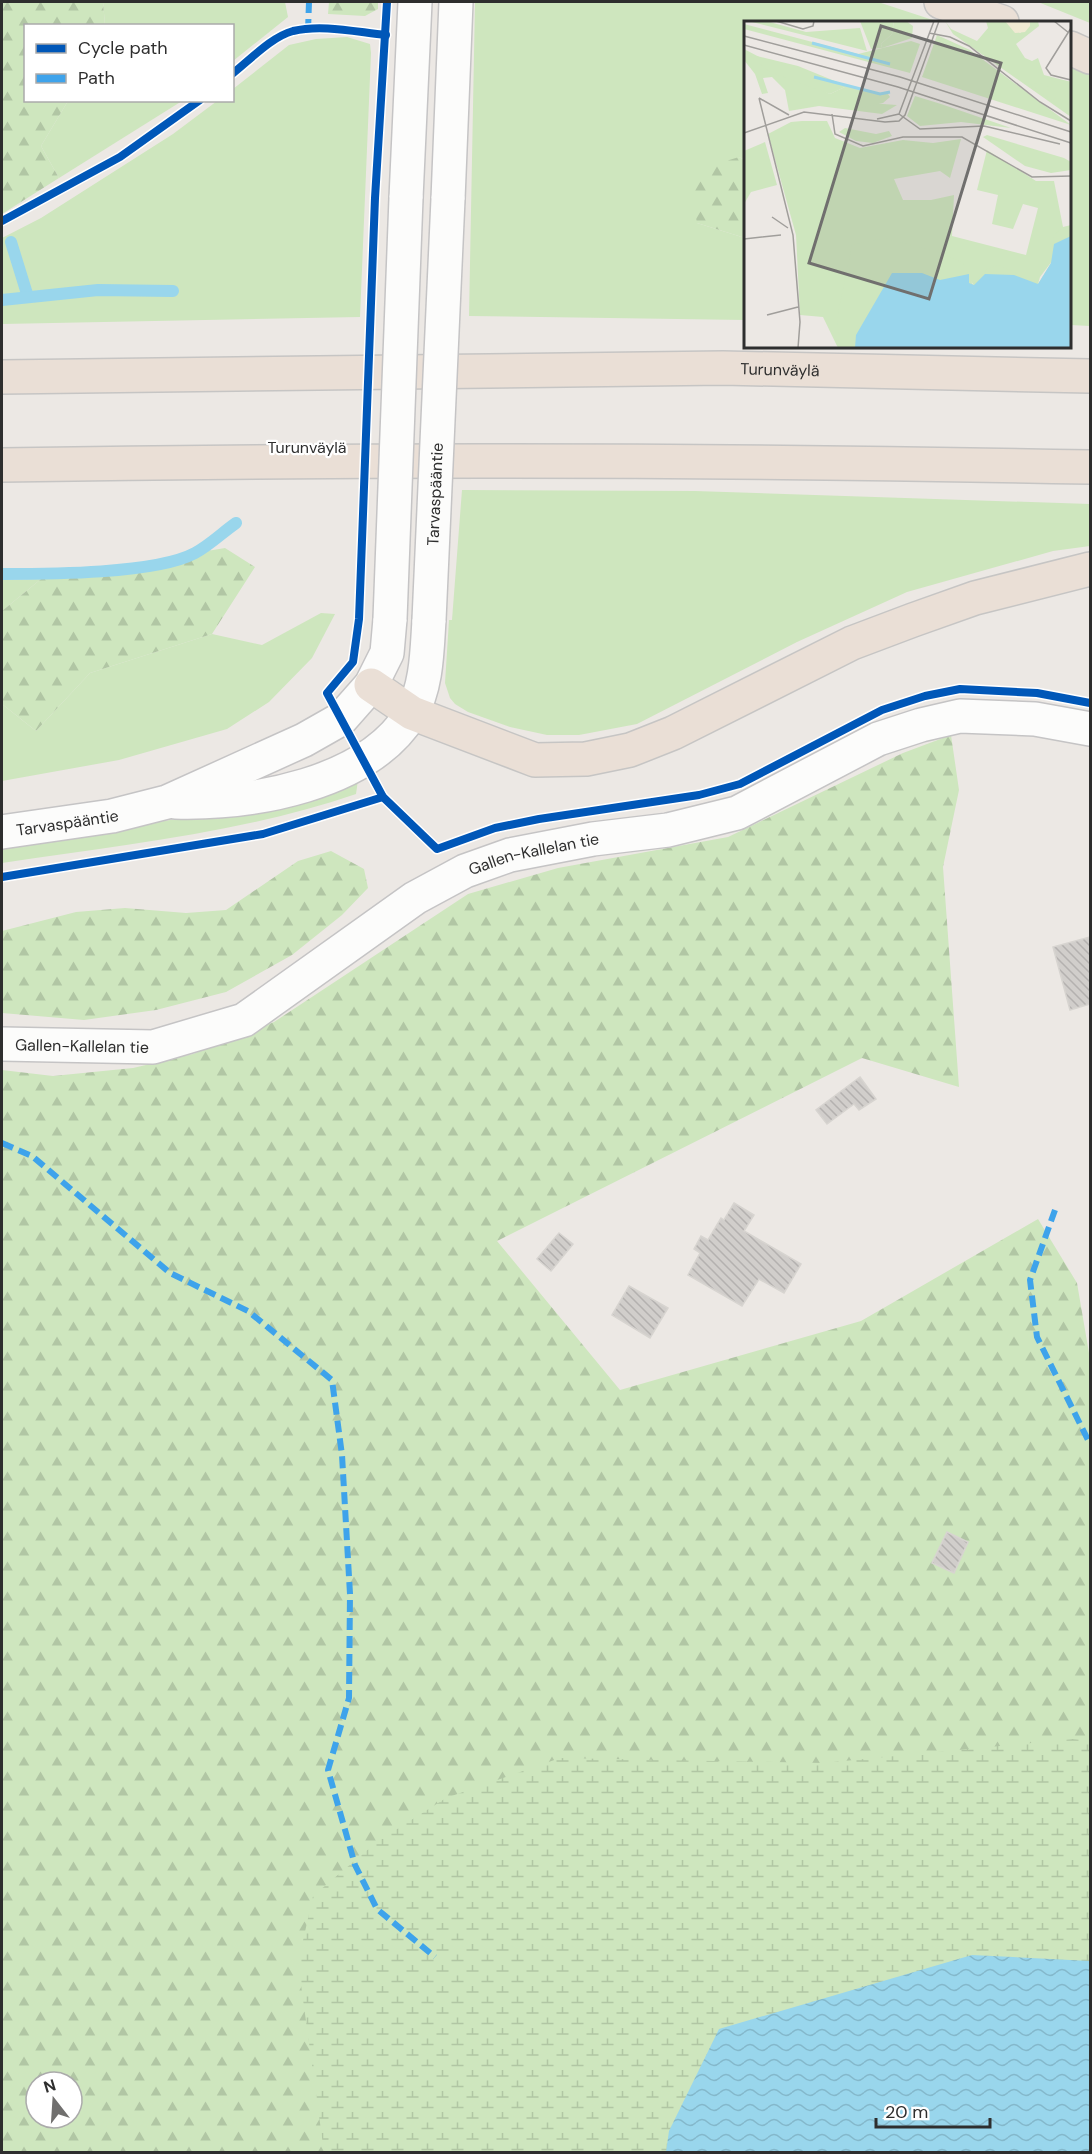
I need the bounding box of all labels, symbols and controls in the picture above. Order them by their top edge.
inset map [744,21,1071,348]
legend [24,24,234,102]
text: Cycle path [78,36,168,60]
text: Path [78,66,115,90]
street label: Turunväylä [740,358,820,381]
street label: Turunväylä [267,437,347,458]
street label: Tarvaspääntie [422,442,448,546]
street label: Tarvaspääntie [15,805,121,841]
street label: Gallen-Kallelan tie [466,828,600,880]
street label: Gallen-Kallelan tie [15,1034,149,1058]
north arrow [24,2070,84,2130]
text: N [41,2074,58,2098]
scale bar [876,2091,990,2129]
text: 20 m [885,2100,928,2124]

